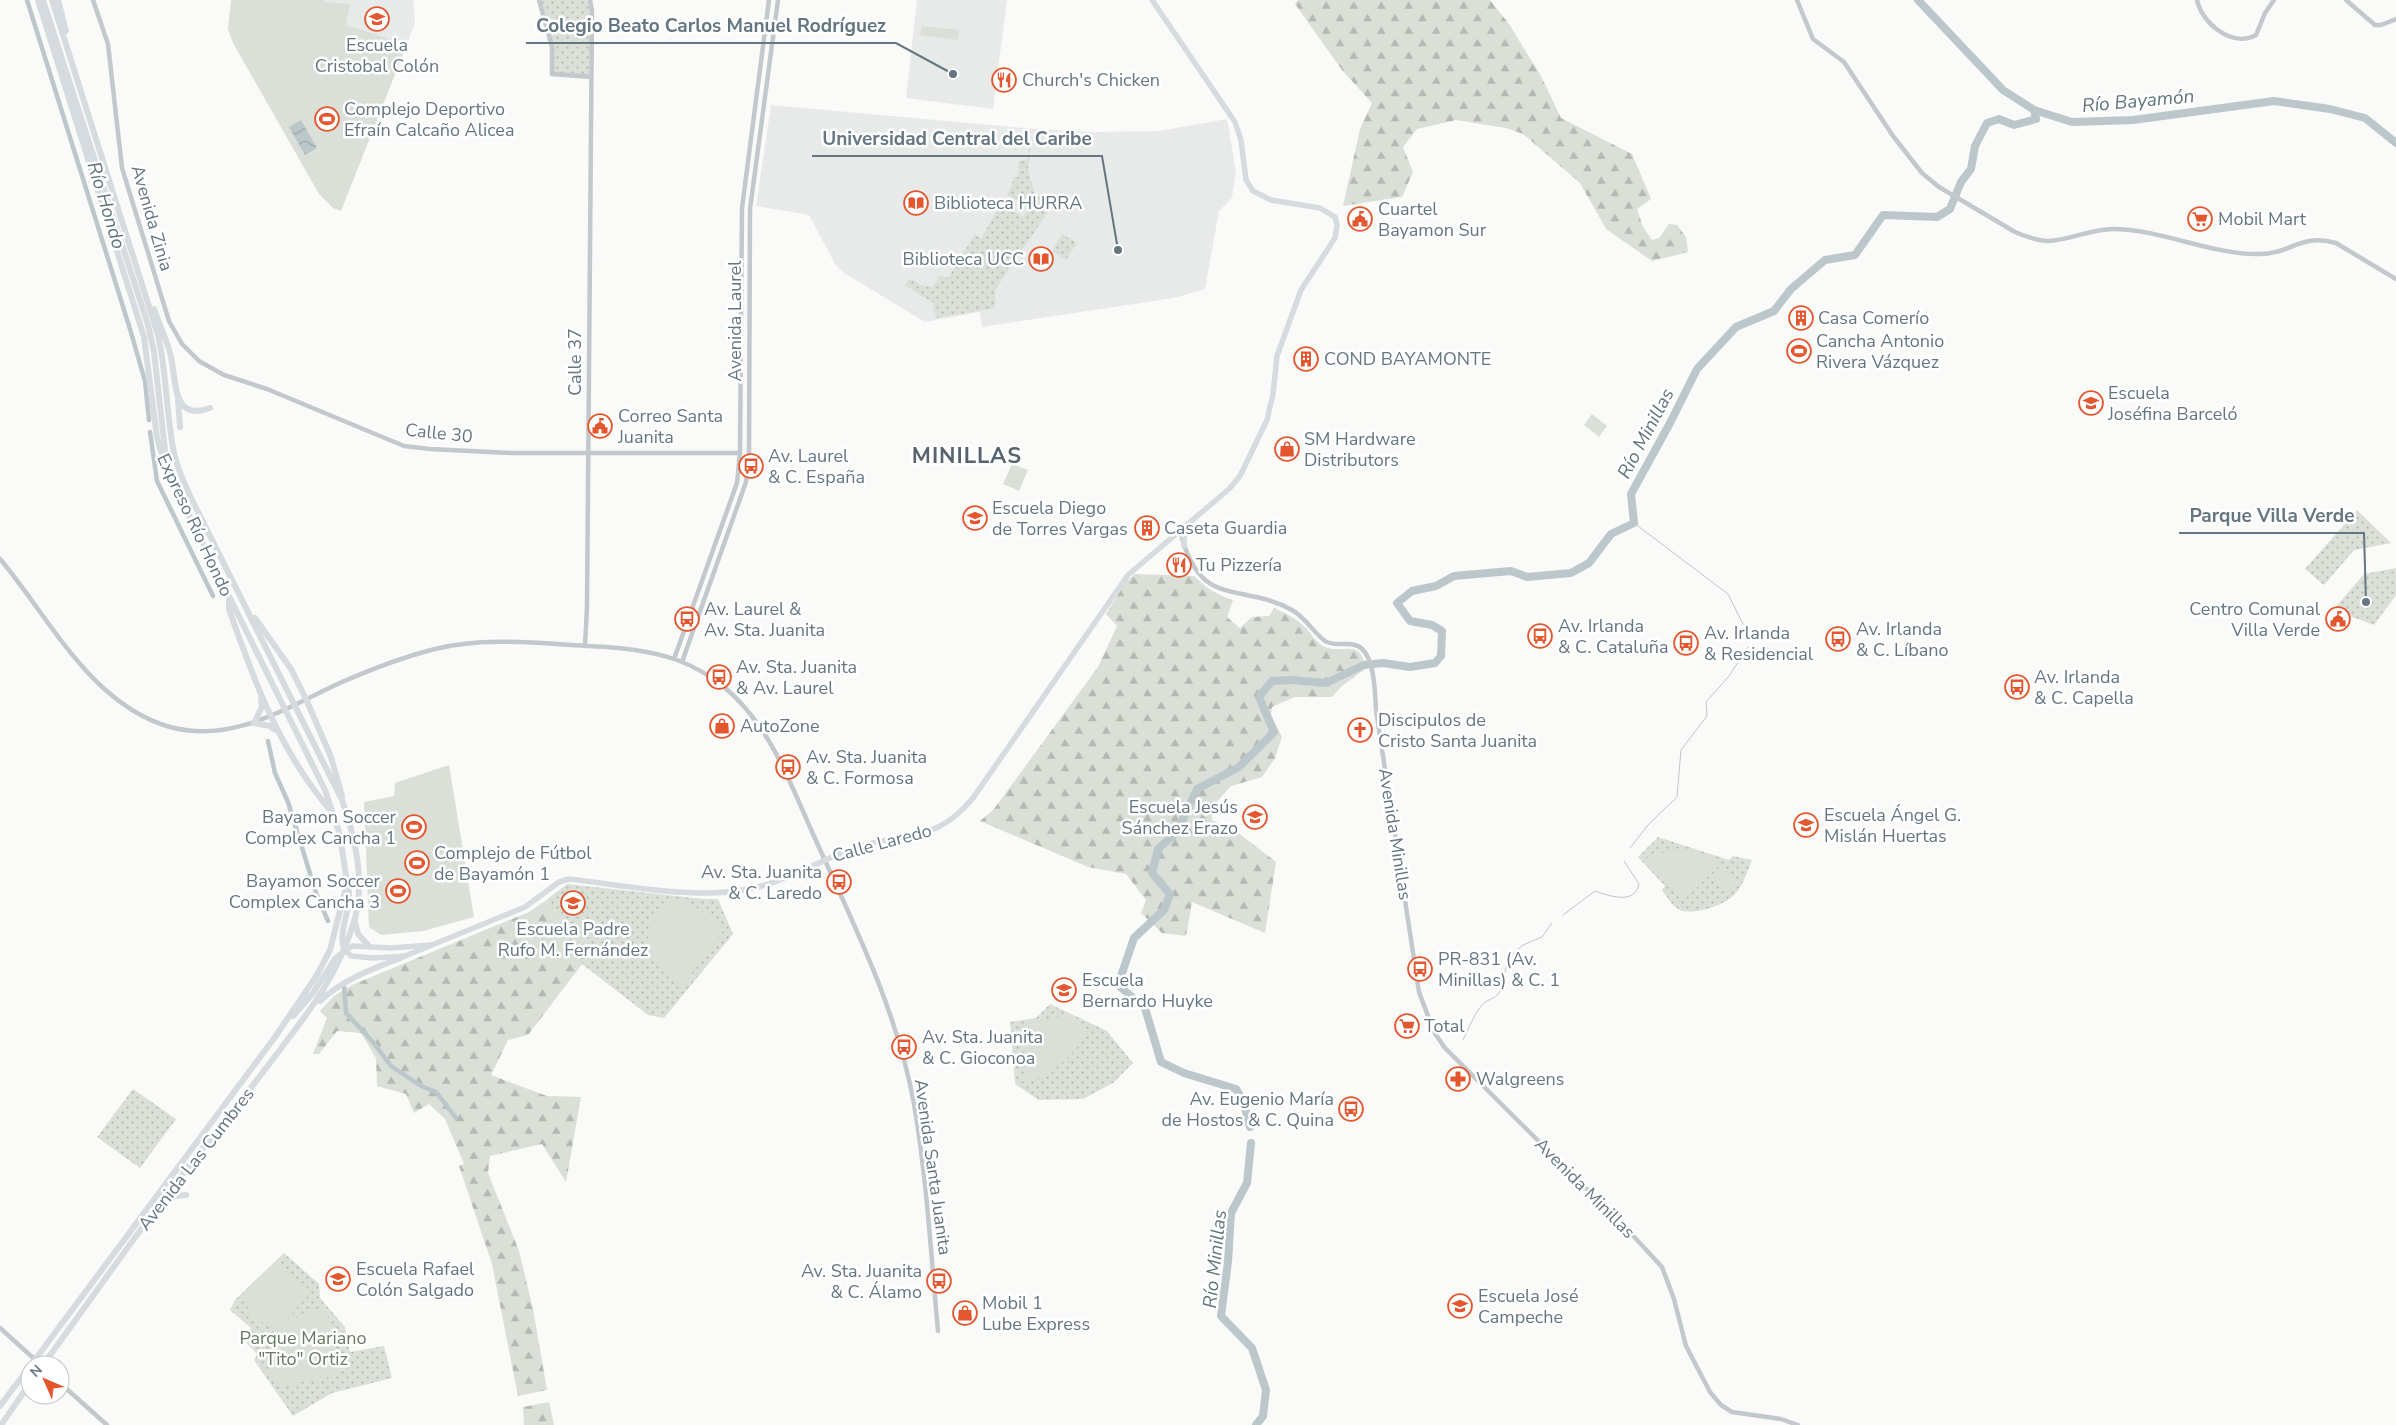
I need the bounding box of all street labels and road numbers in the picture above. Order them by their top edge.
street label: Avenida Zinia [125,162,179,274]
street label: Avenida Laurel [723,260,747,382]
street label: Calle 37 [563,328,587,396]
street label: Calle 30 [404,418,474,448]
street label: Expreso Río Hondo [151,450,239,600]
street label: Avenida Minillas [1373,766,1417,902]
street label: Calle Laredo [830,818,934,868]
street label: Avenida Santa Juanita [909,1077,957,1257]
street label: Avenida Las Cumbres [133,1082,259,1236]
street label: Avenida Minillas [1529,1132,1641,1244]

